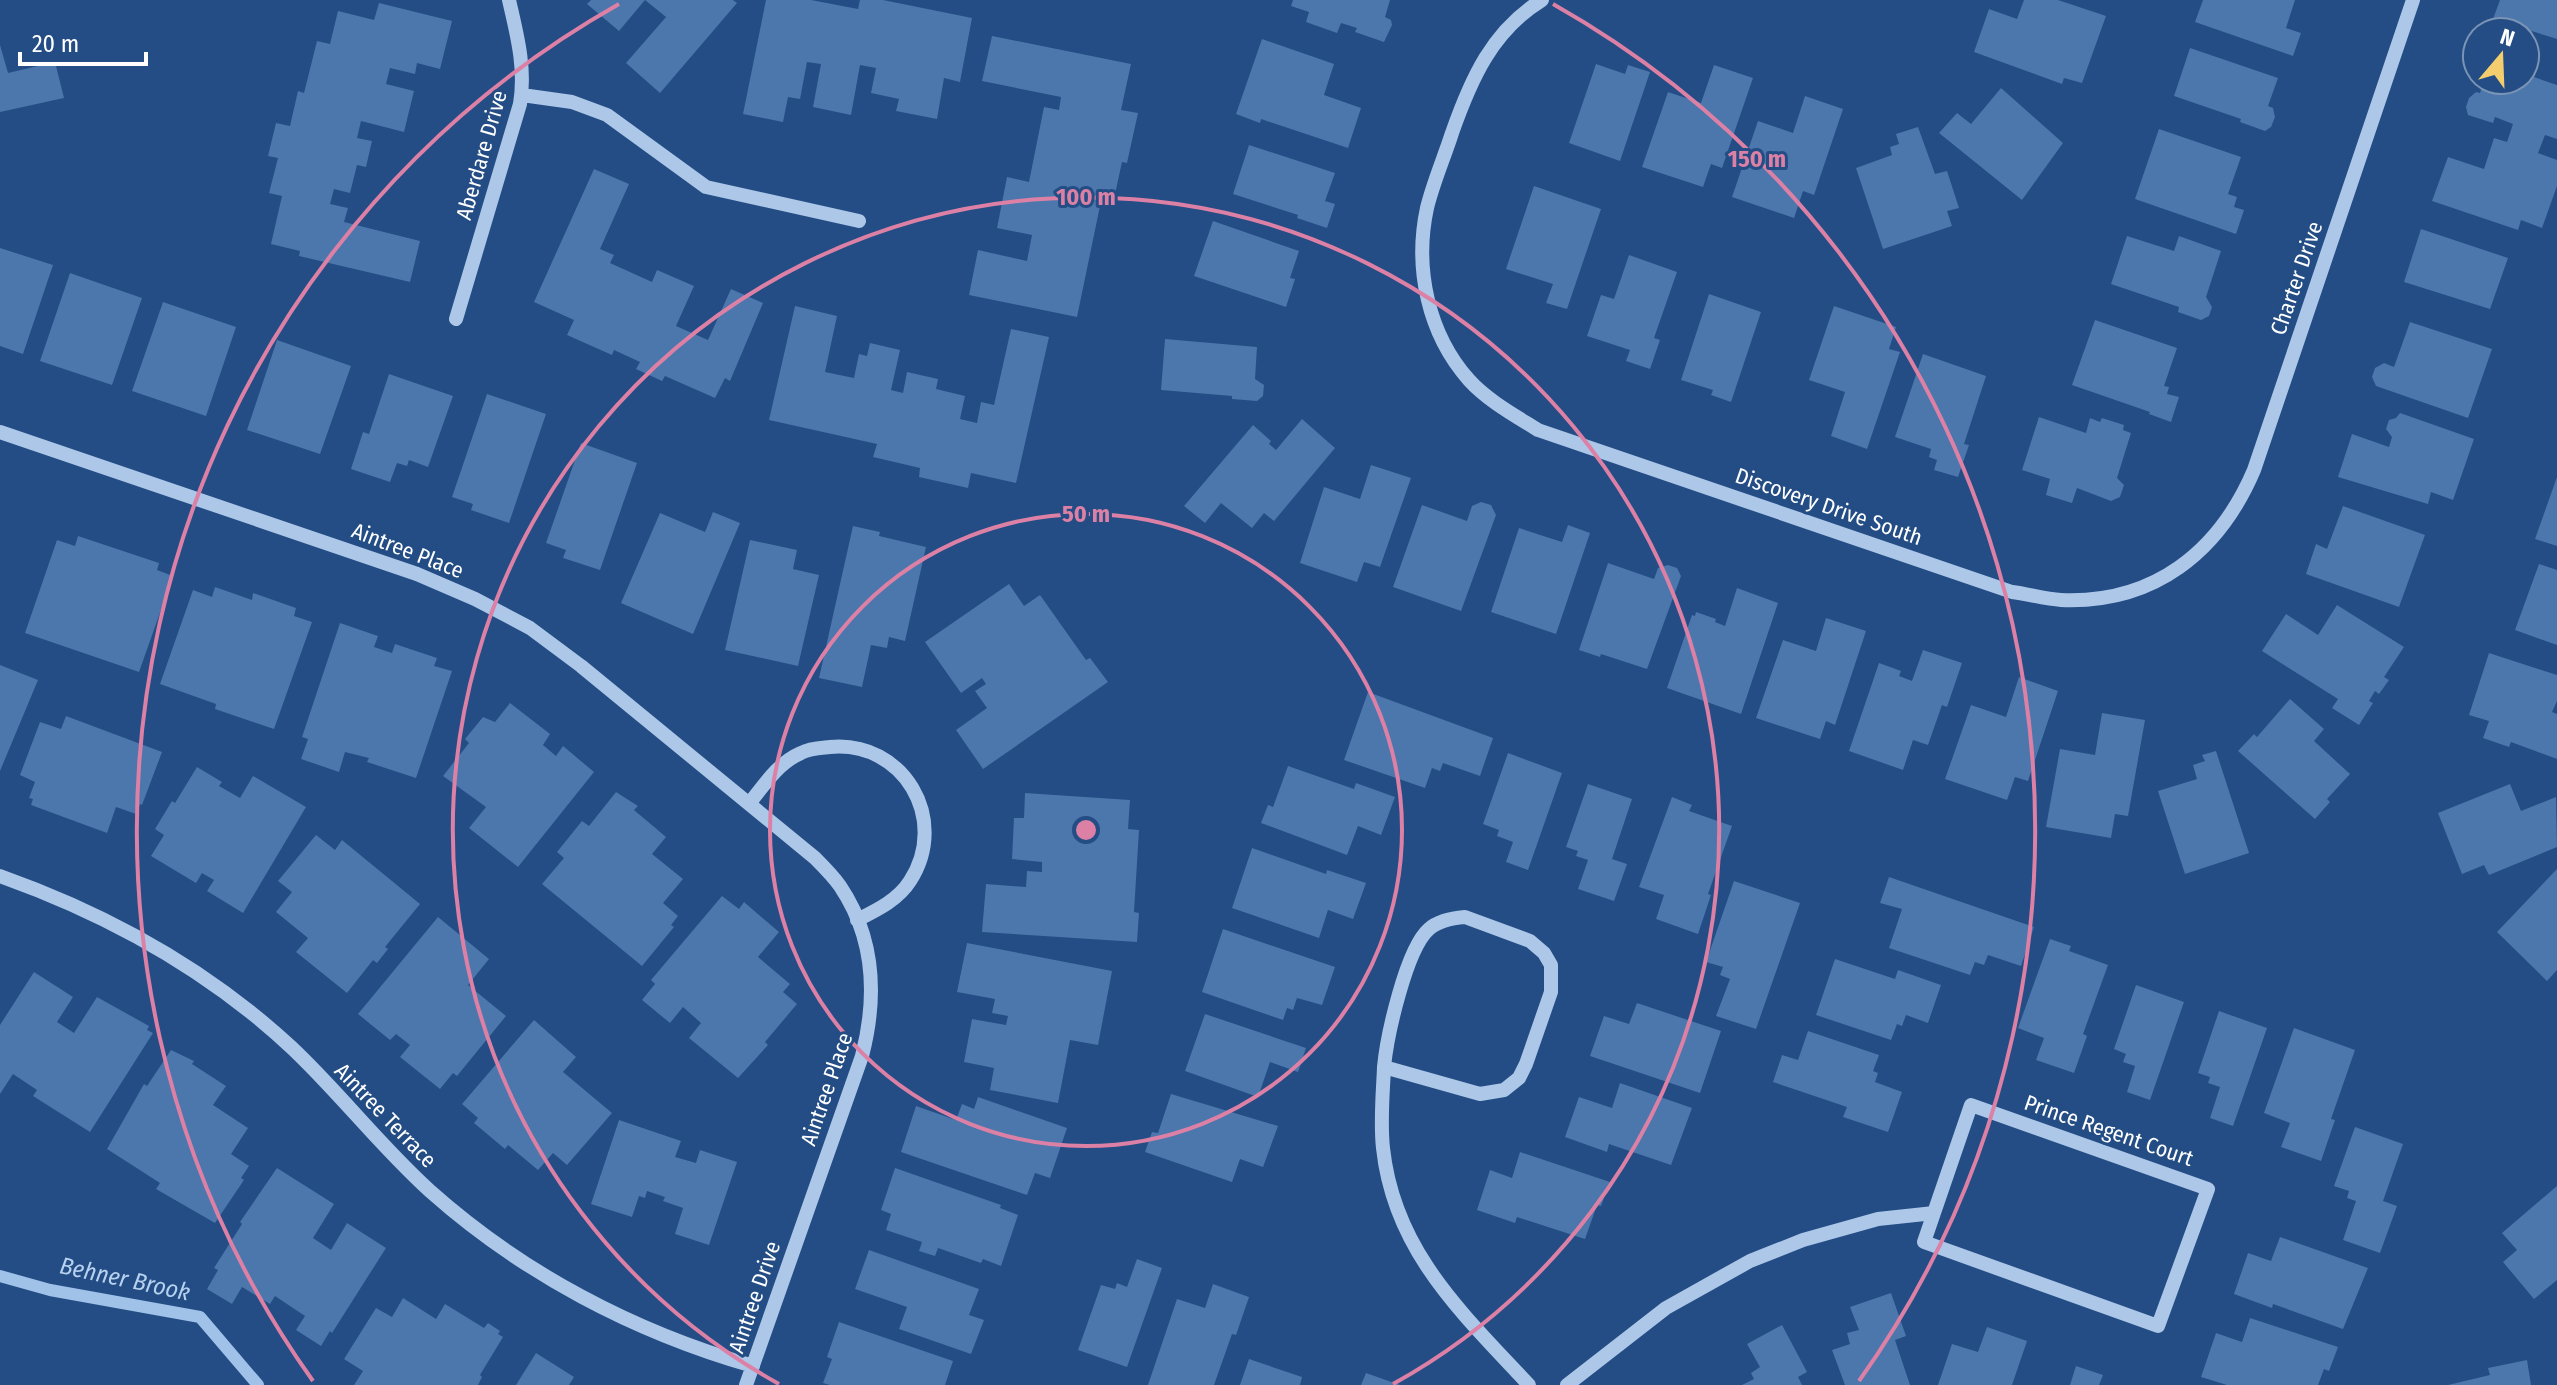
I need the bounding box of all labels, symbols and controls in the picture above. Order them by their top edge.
scale bar [20,16,146,66]
north arrow [2461,16,2541,96]
text: N [2497,23,2518,52]
text: 20 m [32,30,79,58]
street label: Aberdare Drive [450,87,513,223]
text: 150 m [1728,145,1786,173]
text: 100 m [1056,183,1116,211]
street label: Charter Drive [2264,218,2328,338]
street label: Discovery Drive South [1732,462,1926,551]
text: 50 m [1062,500,1110,528]
street label: Aintree Place [348,517,468,584]
centre of rings [1072,816,1100,844]
street label: Aintree Place [795,1029,858,1149]
street label: Aintree Terrace [329,1057,442,1173]
street label: Prince Regent Court [2021,1089,2198,1172]
street label: Aintree Drive [723,1238,786,1357]
water label: Behner Brook [57,1252,193,1307]

